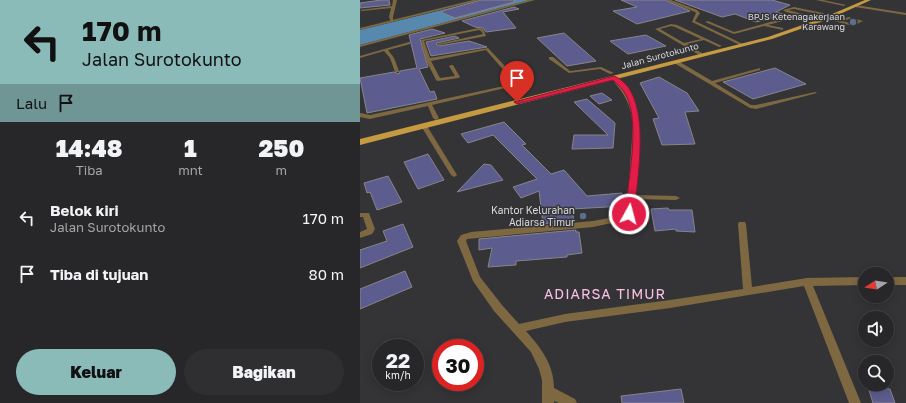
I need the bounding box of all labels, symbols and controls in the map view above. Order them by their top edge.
place label: BPJS Ketenagakerjaan Karawang [748,11,845,32]
text: 170 m [82,14,161,47]
icon: left [16,16,68,68]
marker: BPJS Ketenagakerjaan Karawang [848,17,858,27]
street label: Jalan Surotokunto [620,40,700,71]
text: Jalan Surotokunto [82,48,242,70]
pin [500,61,534,102]
icon: arrive [506,67,528,89]
icon: arrive [55,92,77,114]
text: Lalu [16,94,47,112]
text: 14:48 [56,133,122,162]
text: 1 [184,133,197,162]
text: 250 [258,133,304,162]
text: Tiba [76,162,103,178]
text: mnt [178,162,203,178]
text: m [276,162,287,178]
position arrow [608,193,650,235]
text: Belok kiri [50,201,119,219]
place label: Kantor Kelurahan Adiarsa Timur [491,204,575,228]
icon: left [16,207,38,229]
text: 170 m [302,209,344,227]
marker: Kantor Kelurahan Adiarsa Timur [578,211,588,221]
text: Jalan Surotokunto [50,219,165,235]
icon: arrive [16,263,38,285]
text: Tiba di tujuan [50,265,148,283]
text: 80 m [309,265,344,283]
north arrow [858,267,894,303]
map controls [858,267,894,391]
district label: ADIARSA TIMUR [544,285,666,302]
button: sound [858,311,894,347]
speed limit sign: 30 [432,339,484,391]
text: 22 [386,348,410,372]
button: Keluar [16,349,176,395]
button: Bagikan [184,349,344,395]
button: search [858,355,894,391]
text: km/h [385,369,411,381]

